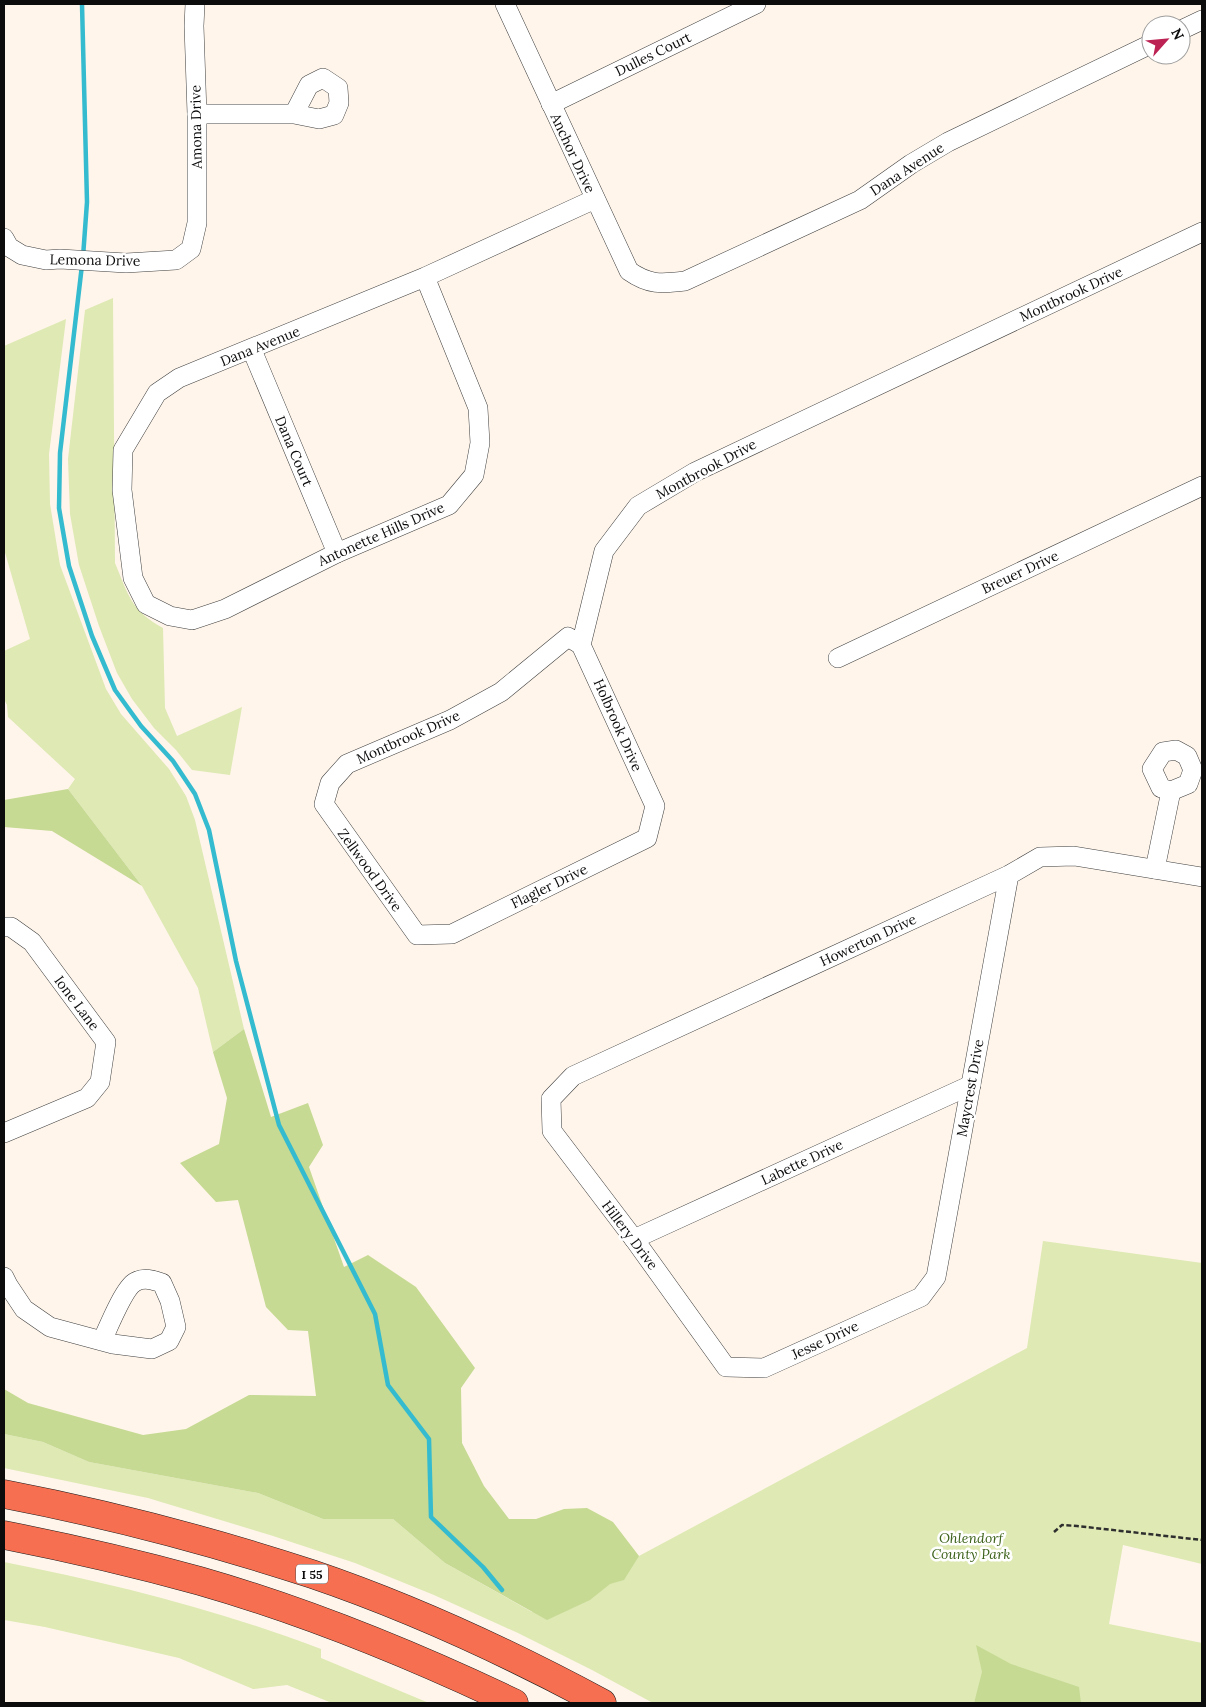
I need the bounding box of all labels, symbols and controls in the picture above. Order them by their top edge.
north arrow [1141,15,1191,65]
text: N [1167,25,1188,43]
street label: Dulles Court [612,28,694,80]
street label: Amona Drive [186,84,206,170]
street label: Anchor Drive [546,109,600,196]
street label: Dana Avenue [867,138,948,200]
street label: Lemona Drive [49,250,141,270]
street label: Montbrook Drive [1017,262,1126,326]
street label: Dana Avenue [217,322,303,370]
street label: Dana Court [271,413,317,490]
street label: Montbrook Drive [653,435,760,503]
street label: Antonette Hills Drive [314,498,447,570]
street label: Breuer Drive [979,546,1062,598]
street label: Holbrook Drive [590,676,647,774]
street label: Montbrook Drive [353,706,463,768]
street label: Zellwood Drive [334,825,406,915]
street label: Flagler Drive [508,860,591,912]
street label: Howerton Drive [817,910,919,970]
street label: Ione Lane [51,972,104,1034]
street label: Maycrest Drive [953,1037,988,1138]
street label: Labette Drive [758,1135,846,1189]
street label: Hillery Drive [598,1197,662,1274]
street label: Jesse Drive [788,1316,862,1364]
park label: Ohlendorf County Park [931,1529,1011,1563]
road number: I 55 [296,1565,328,1584]

